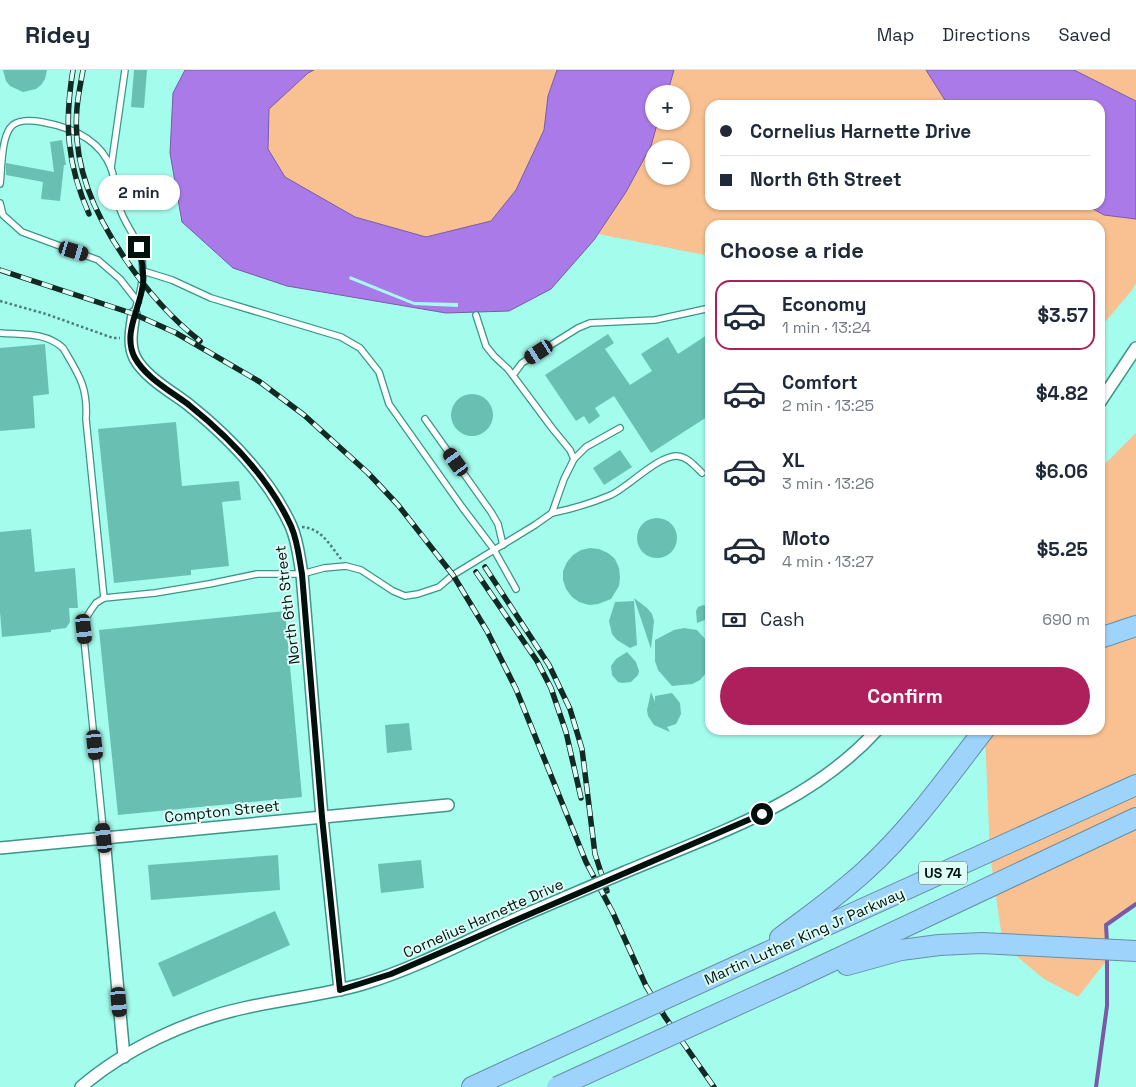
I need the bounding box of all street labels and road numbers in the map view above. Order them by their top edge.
street label: North 6th Street [270,544,304,666]
street label: Compton Street [163,795,281,827]
road number: US 74 [919,861,967,884]
street label: Cornelius Harnette Drive [400,874,566,962]
street label: Martin Luther King Jr Parkway [701,883,907,989]

